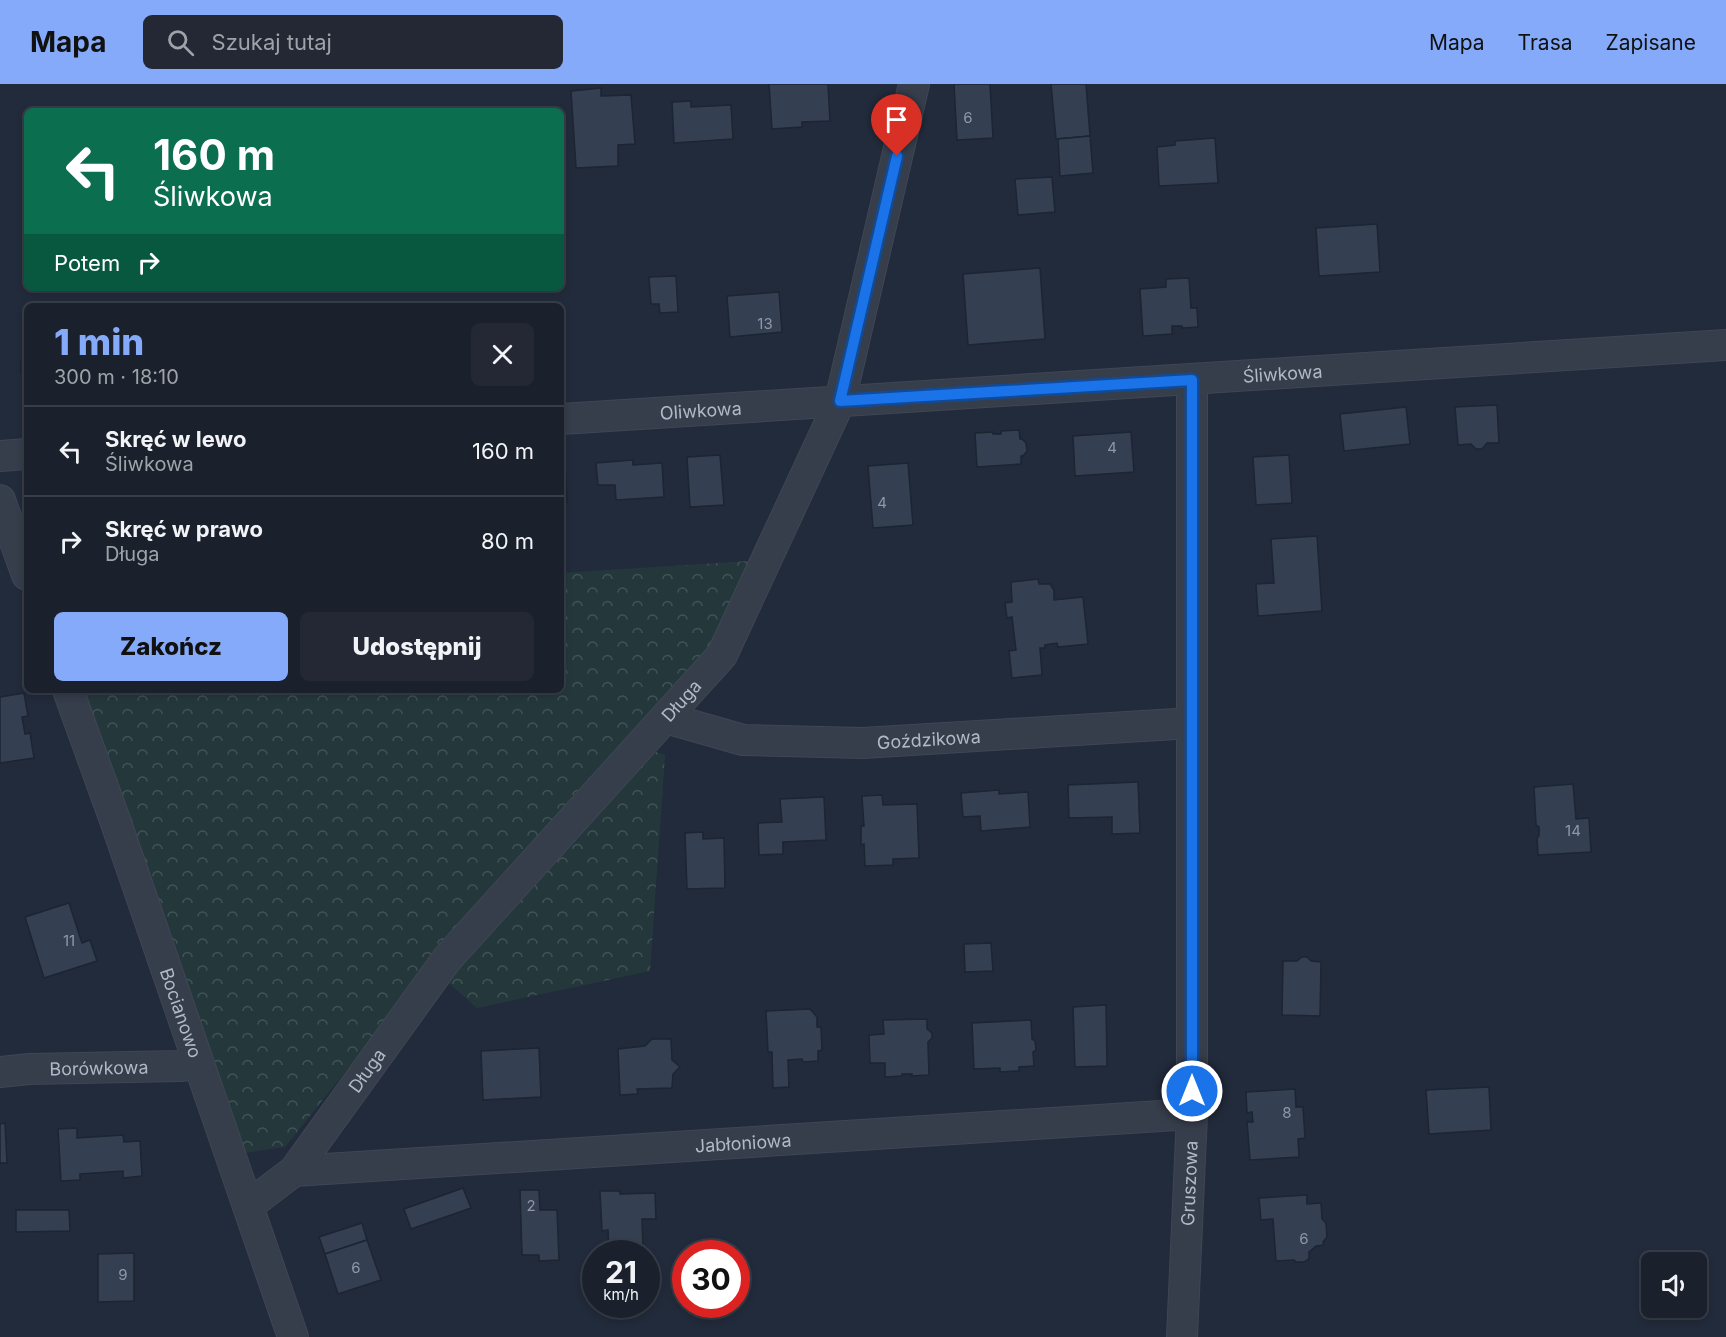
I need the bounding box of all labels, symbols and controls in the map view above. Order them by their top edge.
search box [143,15,563,69]
text: Mapa [30,25,107,59]
icon: search [164,26,197,59]
text: Szukaj tutaj [212,29,332,55]
text: Mapa [1429,30,1485,55]
text: Trasa [1518,30,1573,55]
text: Zapisane [1606,30,1696,55]
pin [871,94,922,156]
icon: arrive [880,103,913,136]
house number: 6 [963,108,973,127]
text: 160 m [153,129,275,180]
icon: left [54,132,132,210]
text: Śliwkowa [153,180,273,213]
icon: right [132,246,165,279]
text: Potem [54,250,120,276]
house number: 13 [757,314,773,333]
text: 1 min [54,320,144,364]
button: close [471,323,534,386]
street label: Śliwkowa [1242,360,1323,386]
text: 300 m · 18:10 [54,365,179,389]
street label: Oliwkowa [659,397,742,423]
text: Skręć w lewo [105,426,246,452]
icon: left [54,435,87,468]
text: 160 m [472,438,534,464]
house number: 4 [1107,438,1117,457]
text: Śliwkowa [105,452,194,476]
house number: 4 [877,493,887,512]
text: Skręć w prawo [105,516,263,542]
icon: right [54,525,87,558]
text: 80 m [481,528,534,554]
text: Długa [105,542,160,566]
button: Zakończ [54,612,288,681]
button: Udostępnij [300,612,534,681]
street label: Długa [657,675,705,726]
street label: Goździkowa [876,725,981,753]
house number: 14 [1565,821,1581,840]
house number: 11 [63,931,75,950]
street label: Bocianowo [156,965,206,1060]
street label: Długa [344,1044,390,1096]
street label: Borówkowa [49,1056,149,1079]
position arrow [1160,1059,1224,1123]
house number: 8 [1282,1103,1292,1122]
street label: Jabłoniowa [694,1129,792,1156]
street label: Gruszowa [1176,1140,1201,1226]
house number: 2 [526,1196,536,1215]
house number: 6 [1299,1229,1309,1248]
speed limit sign: 30 [672,1240,750,1318]
map controls [1641,1252,1707,1318]
button: sound [1641,1252,1707,1318]
text: 21 [605,1254,637,1290]
house number: 6 [351,1258,361,1277]
house number: 9 [118,1265,128,1284]
text: km/h [603,1285,639,1304]

